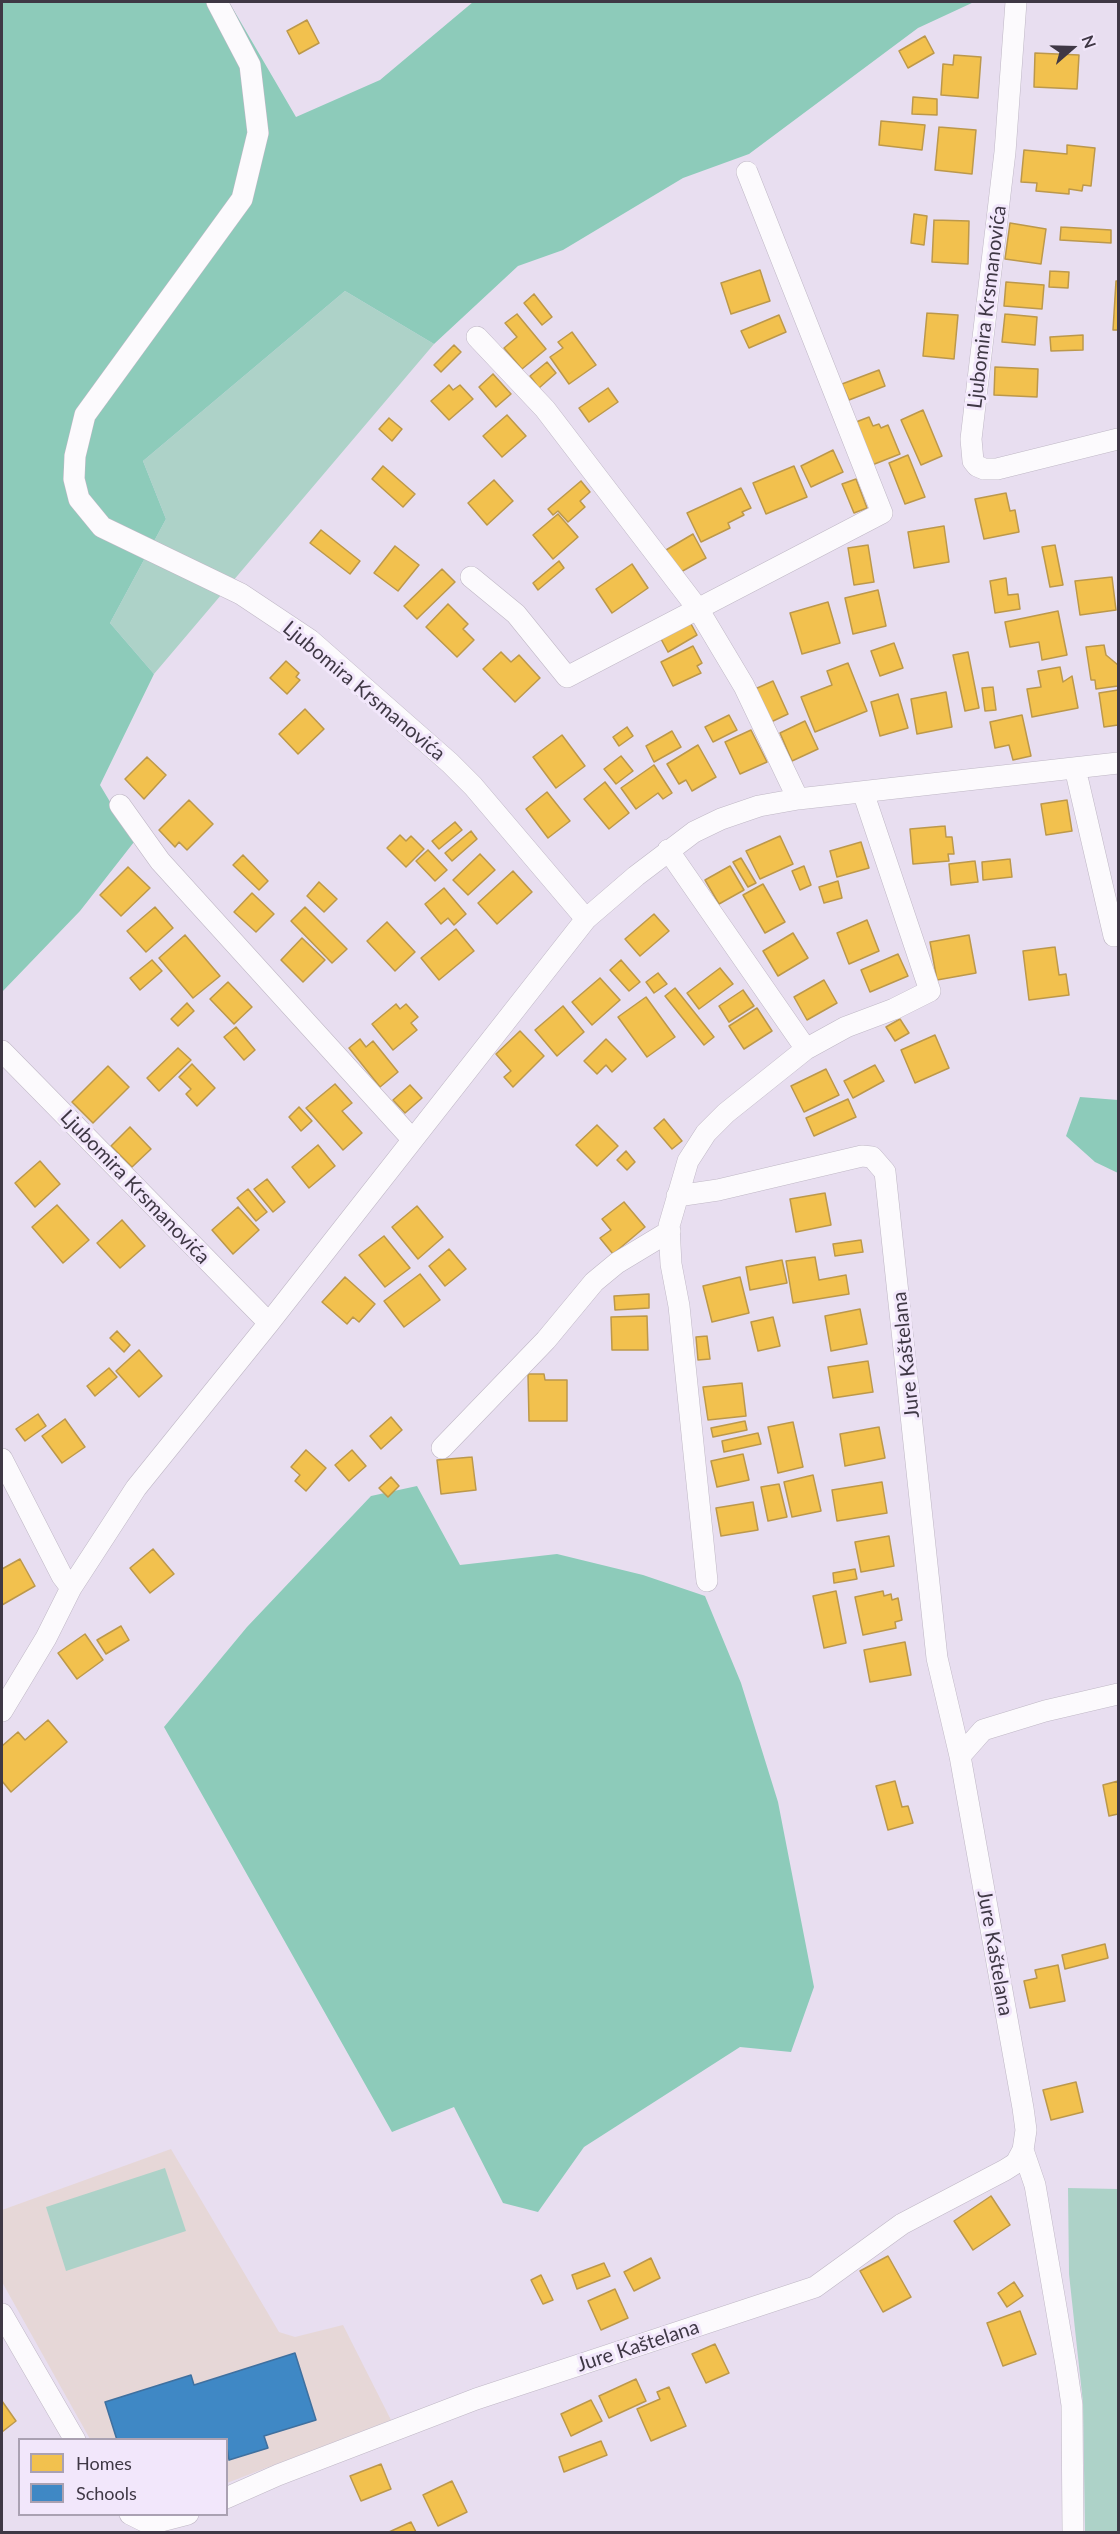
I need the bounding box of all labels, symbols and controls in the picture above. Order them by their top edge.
north arrow [1042,18,1102,78]
text: N [1078,33,1100,51]
street label: Ljubomira Krsmanovića [963,204,1011,410]
street label: Ljubomira Krsmanovića [278,616,450,766]
street label: Ljubomira Krsmanovića [55,1105,215,1269]
street label: Jure Kaštelana [887,1291,925,1419]
street label: Jure Kaštelana [972,1888,1018,2018]
street label: Jure Kaštelana [574,2315,702,2377]
legend [18,2438,228,2516]
text: Homes [76,2452,132,2474]
text: Schools [76,2482,137,2504]

